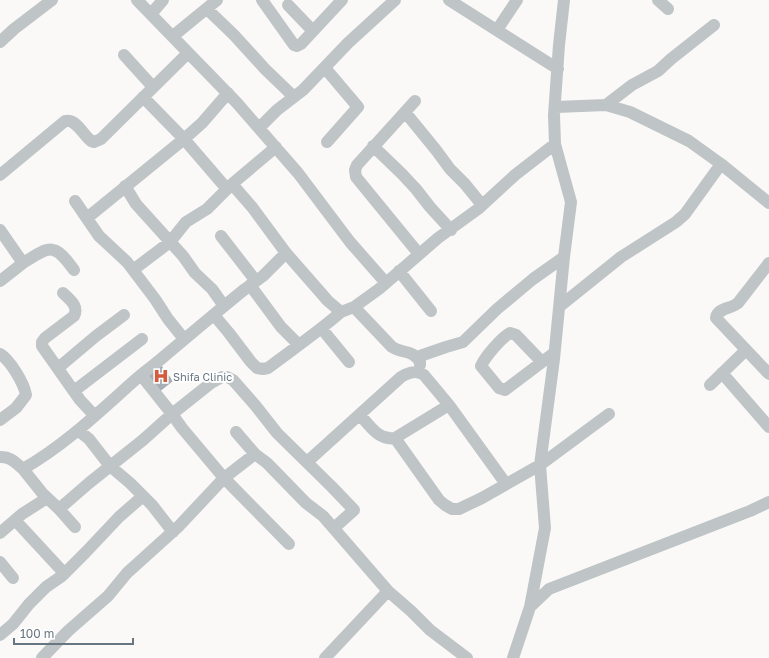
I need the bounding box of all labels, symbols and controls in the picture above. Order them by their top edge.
hospital icon: Shifa Clinic [152,367,170,385]
place label: Shifa Clinic [173,370,232,383]
scale bar [14,620,133,646]
text: 100 m [20,626,54,641]

